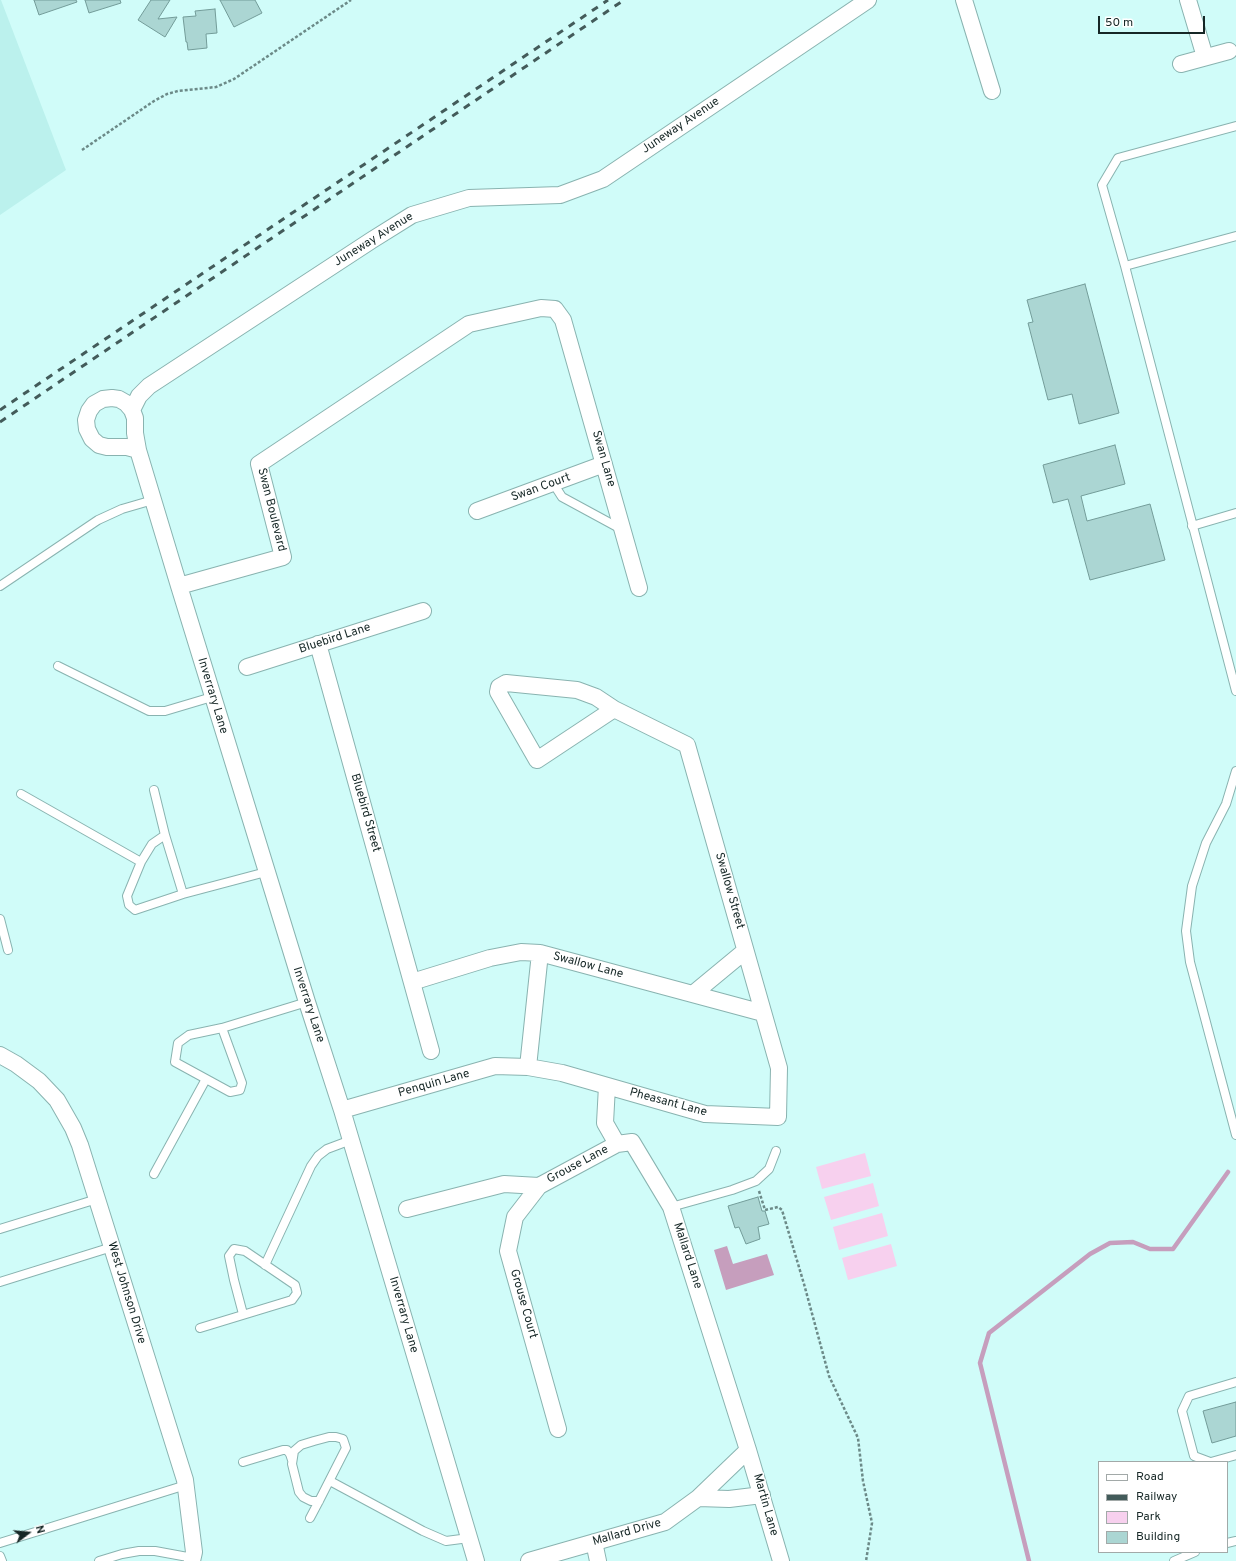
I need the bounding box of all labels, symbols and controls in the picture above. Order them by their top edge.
scale bar [1100,8,1207,34]
text: 50 m [1105,15,1133,31]
street label: Juneway Avenue [639,95,723,157]
street label: Juneway Avenue [332,210,416,270]
street label: Swan Lane [588,429,618,489]
street label: Swan Boulevard [254,467,288,553]
street label: Swan Court [509,471,573,505]
street label: Bluebird Lane [297,621,373,657]
street label: Inverrary Lane [194,656,230,736]
street label: Bluebird Street [347,772,383,854]
street label: Swallow Street [711,851,747,931]
street label: Swallow Lane [551,950,625,982]
street label: Inverrary Lane [289,965,327,1045]
street label: Penquin Lane [397,1067,471,1101]
street label: Pheasant Lane [628,1086,708,1120]
street label: Grouse Lane [545,1143,611,1187]
street label: Mallard Lane [670,1221,704,1291]
street label: West Johnson Drive [104,1240,148,1346]
street label: Grouse Court [506,1268,540,1340]
street label: Inverrary Lane [385,1275,421,1355]
legend [1098,1461,1228,1553]
text: Road [1136,1469,1164,1485]
street label: Martin Lane [749,1472,781,1538]
text: Railway [1136,1489,1177,1505]
text: Park [1136,1509,1161,1525]
north arrow [8,1513,48,1553]
street label: Mallard Drive [591,1516,663,1550]
text: N [32,1524,47,1535]
text: Building [1136,1529,1180,1545]

